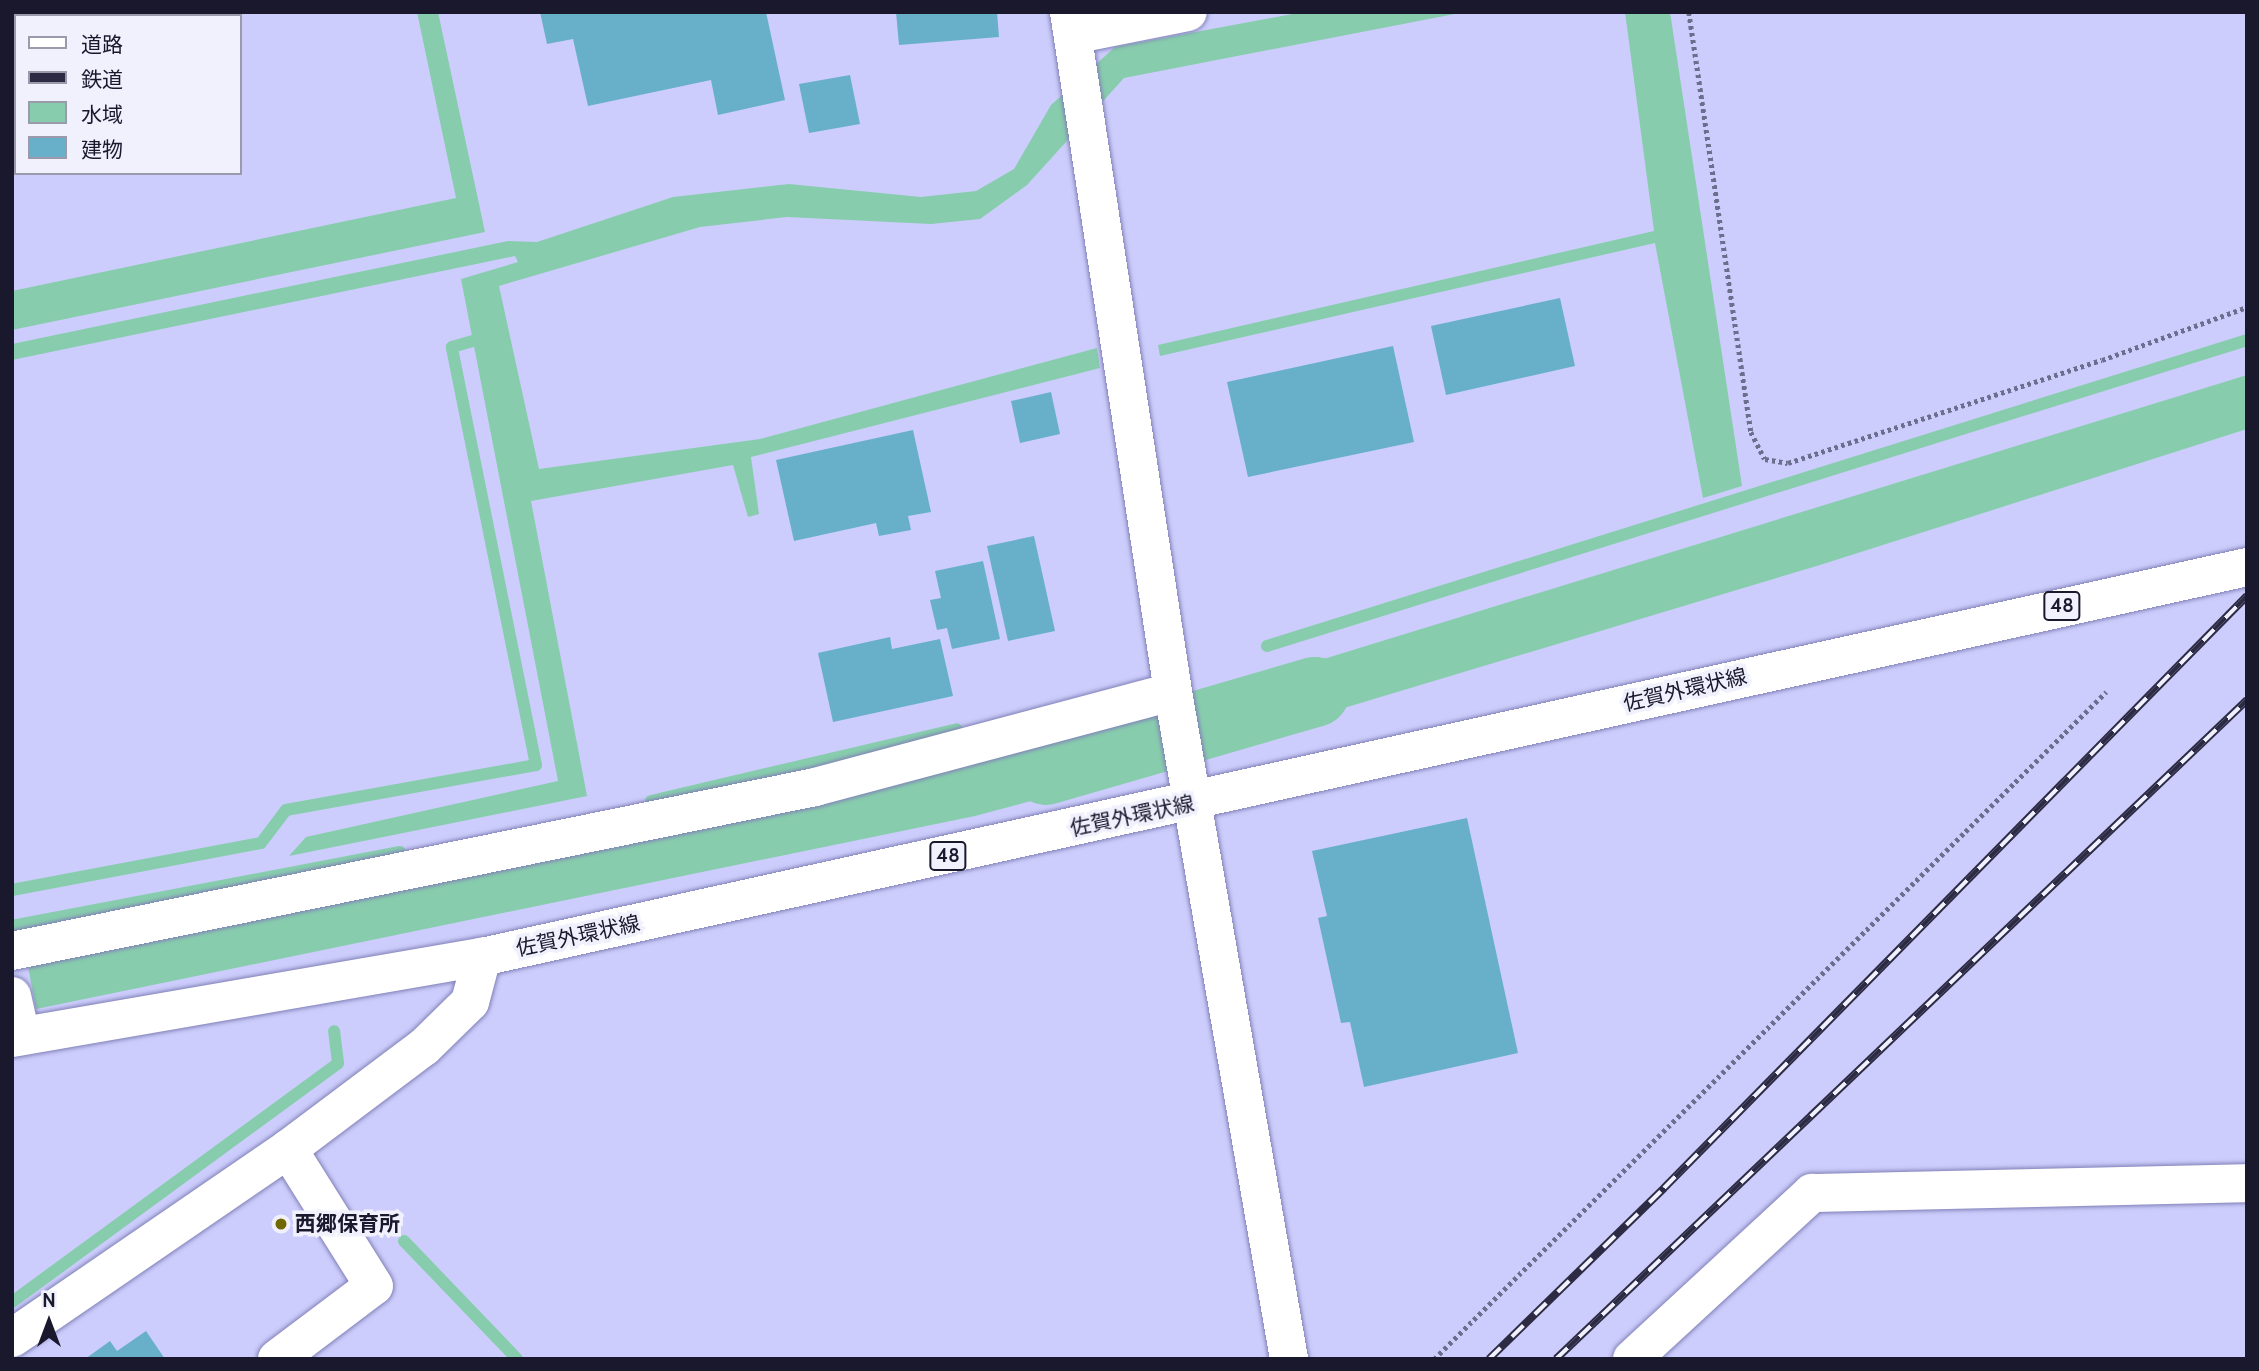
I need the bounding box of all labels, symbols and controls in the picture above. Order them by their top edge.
legend [14,14,242,175]
text: 道路 [81,32,123,57]
text: 鉄道 [81,67,123,92]
text: 水域 [81,102,123,127]
text: 建物 [81,137,123,162]
road number: 48 [2043,590,2081,622]
street label: 佐賀外環状線 [1621,664,1749,716]
street label: 佐賀外環状線 [1068,791,1196,841]
road number: 48 [929,841,967,872]
street label: 佐賀外環状線 [514,911,642,961]
place label: 西郷保育所 [295,1211,400,1237]
marker: 西郷保育所 [273,1216,289,1232]
north arrow [14,1287,84,1357]
text: N [42,1289,56,1312]

